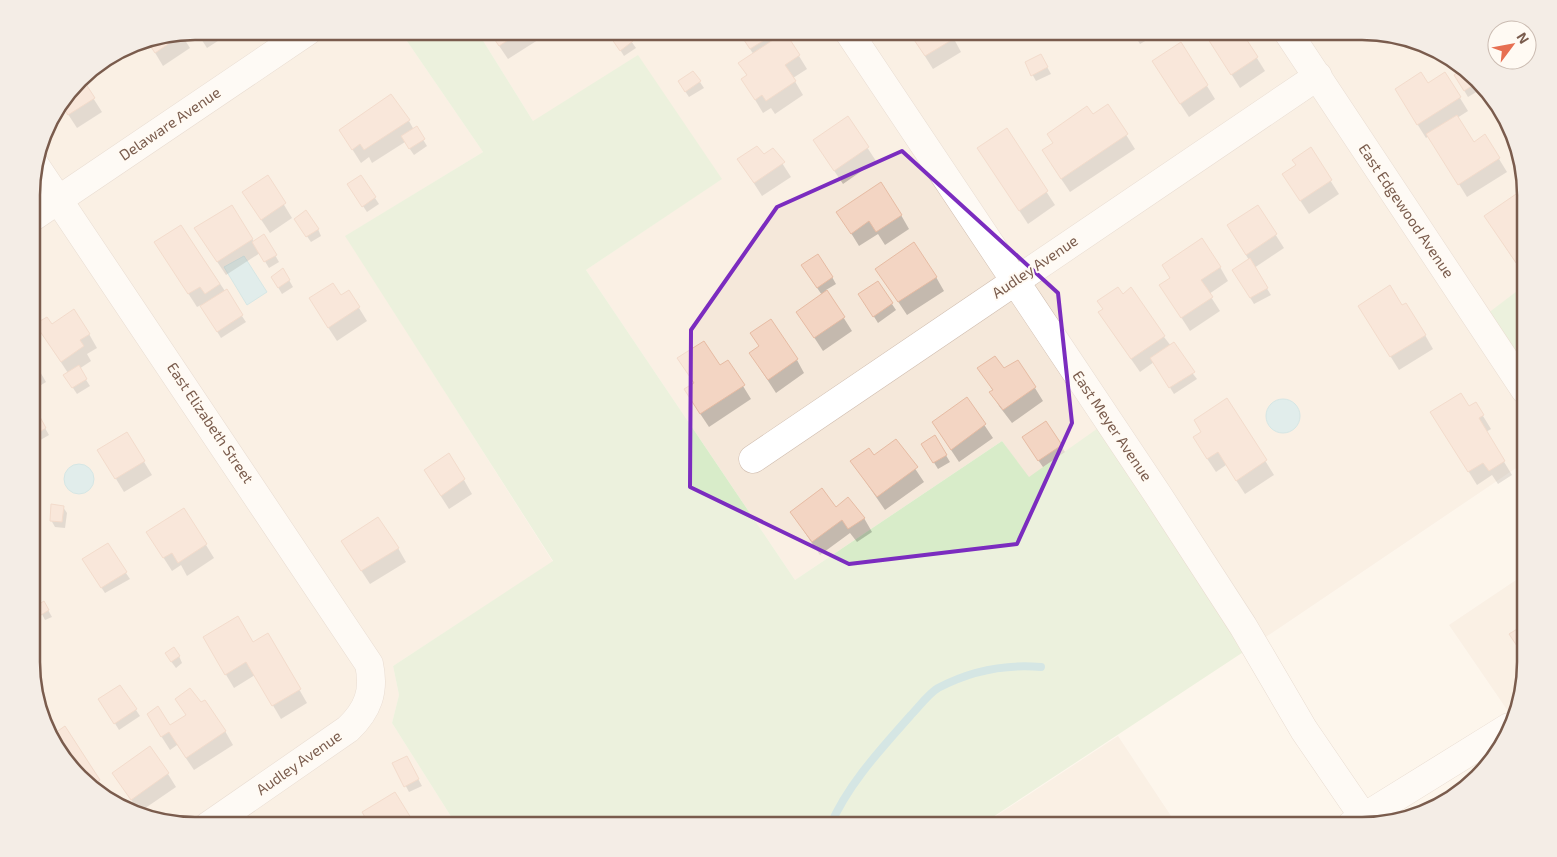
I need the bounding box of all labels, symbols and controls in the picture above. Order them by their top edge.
north arrow [1487,20,1537,70]
text: N [1514,29,1533,47]
street label: Delaware Avenue [115,83,224,164]
street label: East Edgewood Avenue [1355,140,1458,281]
street label: Audley Avenue [988,231,1081,302]
street label: East Elizabeth Street [164,359,258,487]
street label: East Meyer Avenue [1069,367,1156,484]
street label: Audley Avenue [252,726,344,798]

